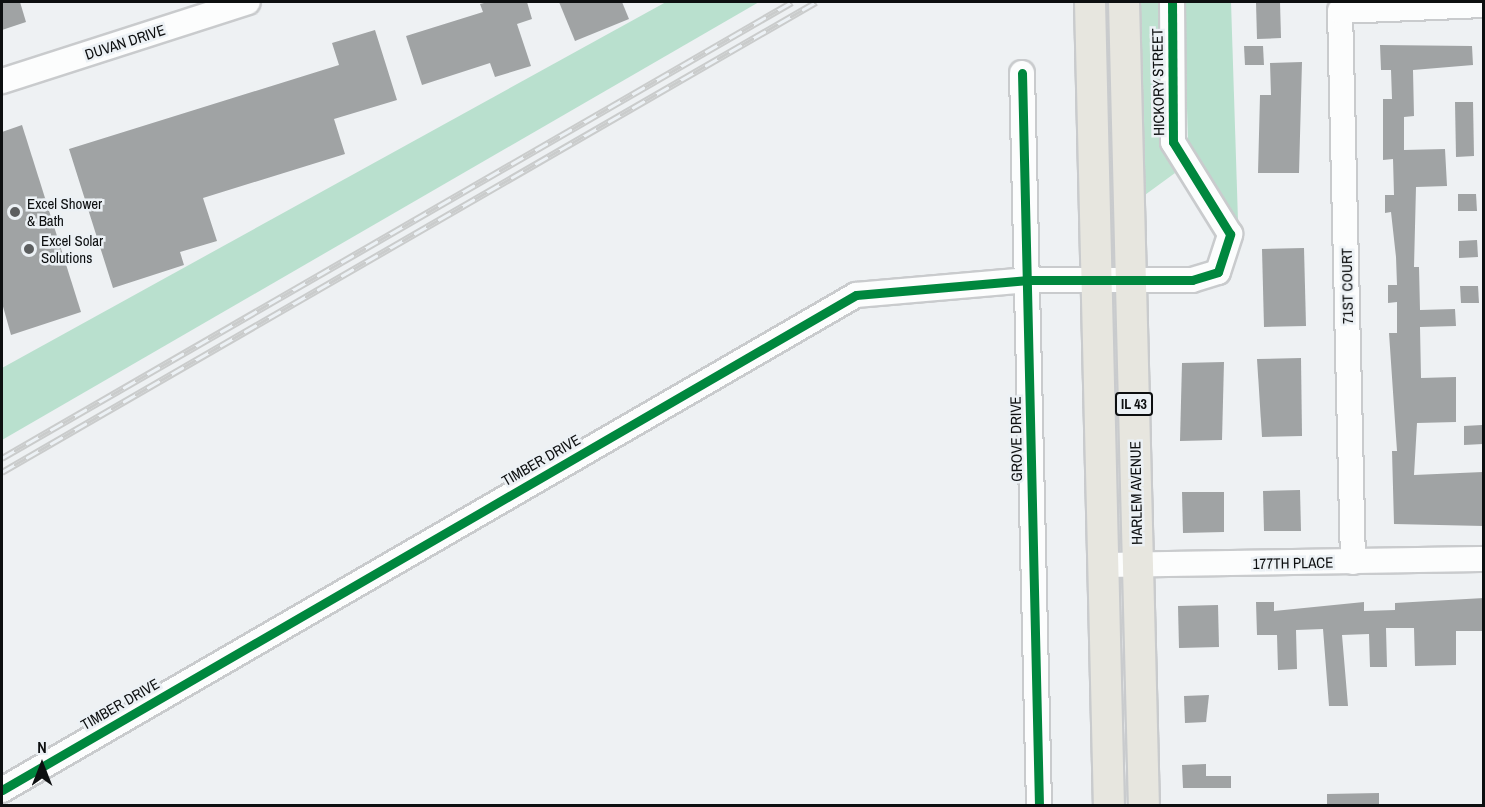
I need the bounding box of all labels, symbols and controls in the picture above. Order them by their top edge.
street label: DUVAN DRIVE [83,21,167,63]
street label: HICKORY STREET [1148,28,1168,136]
place label: Excel Shower & Bath [27,194,102,229]
marker: Excel Shower & Bath [8,205,22,219]
place label: Excel Solar Solutions [41,231,103,266]
marker: Excel Solar Solutions [22,242,36,256]
street label: 71ST COURT [1337,248,1357,324]
road number: IL 43 [1114,393,1154,415]
street label: GROVE DRIVE [1006,396,1026,482]
street label: TIMBER DRIVE [499,430,583,490]
street label: HARLEM AVENUE [1126,441,1146,545]
street label: 177TH PLACE [1253,553,1333,573]
street label: TIMBER DRIVE [78,674,162,734]
north arrow [12,735,72,795]
text: N [37,736,47,758]

